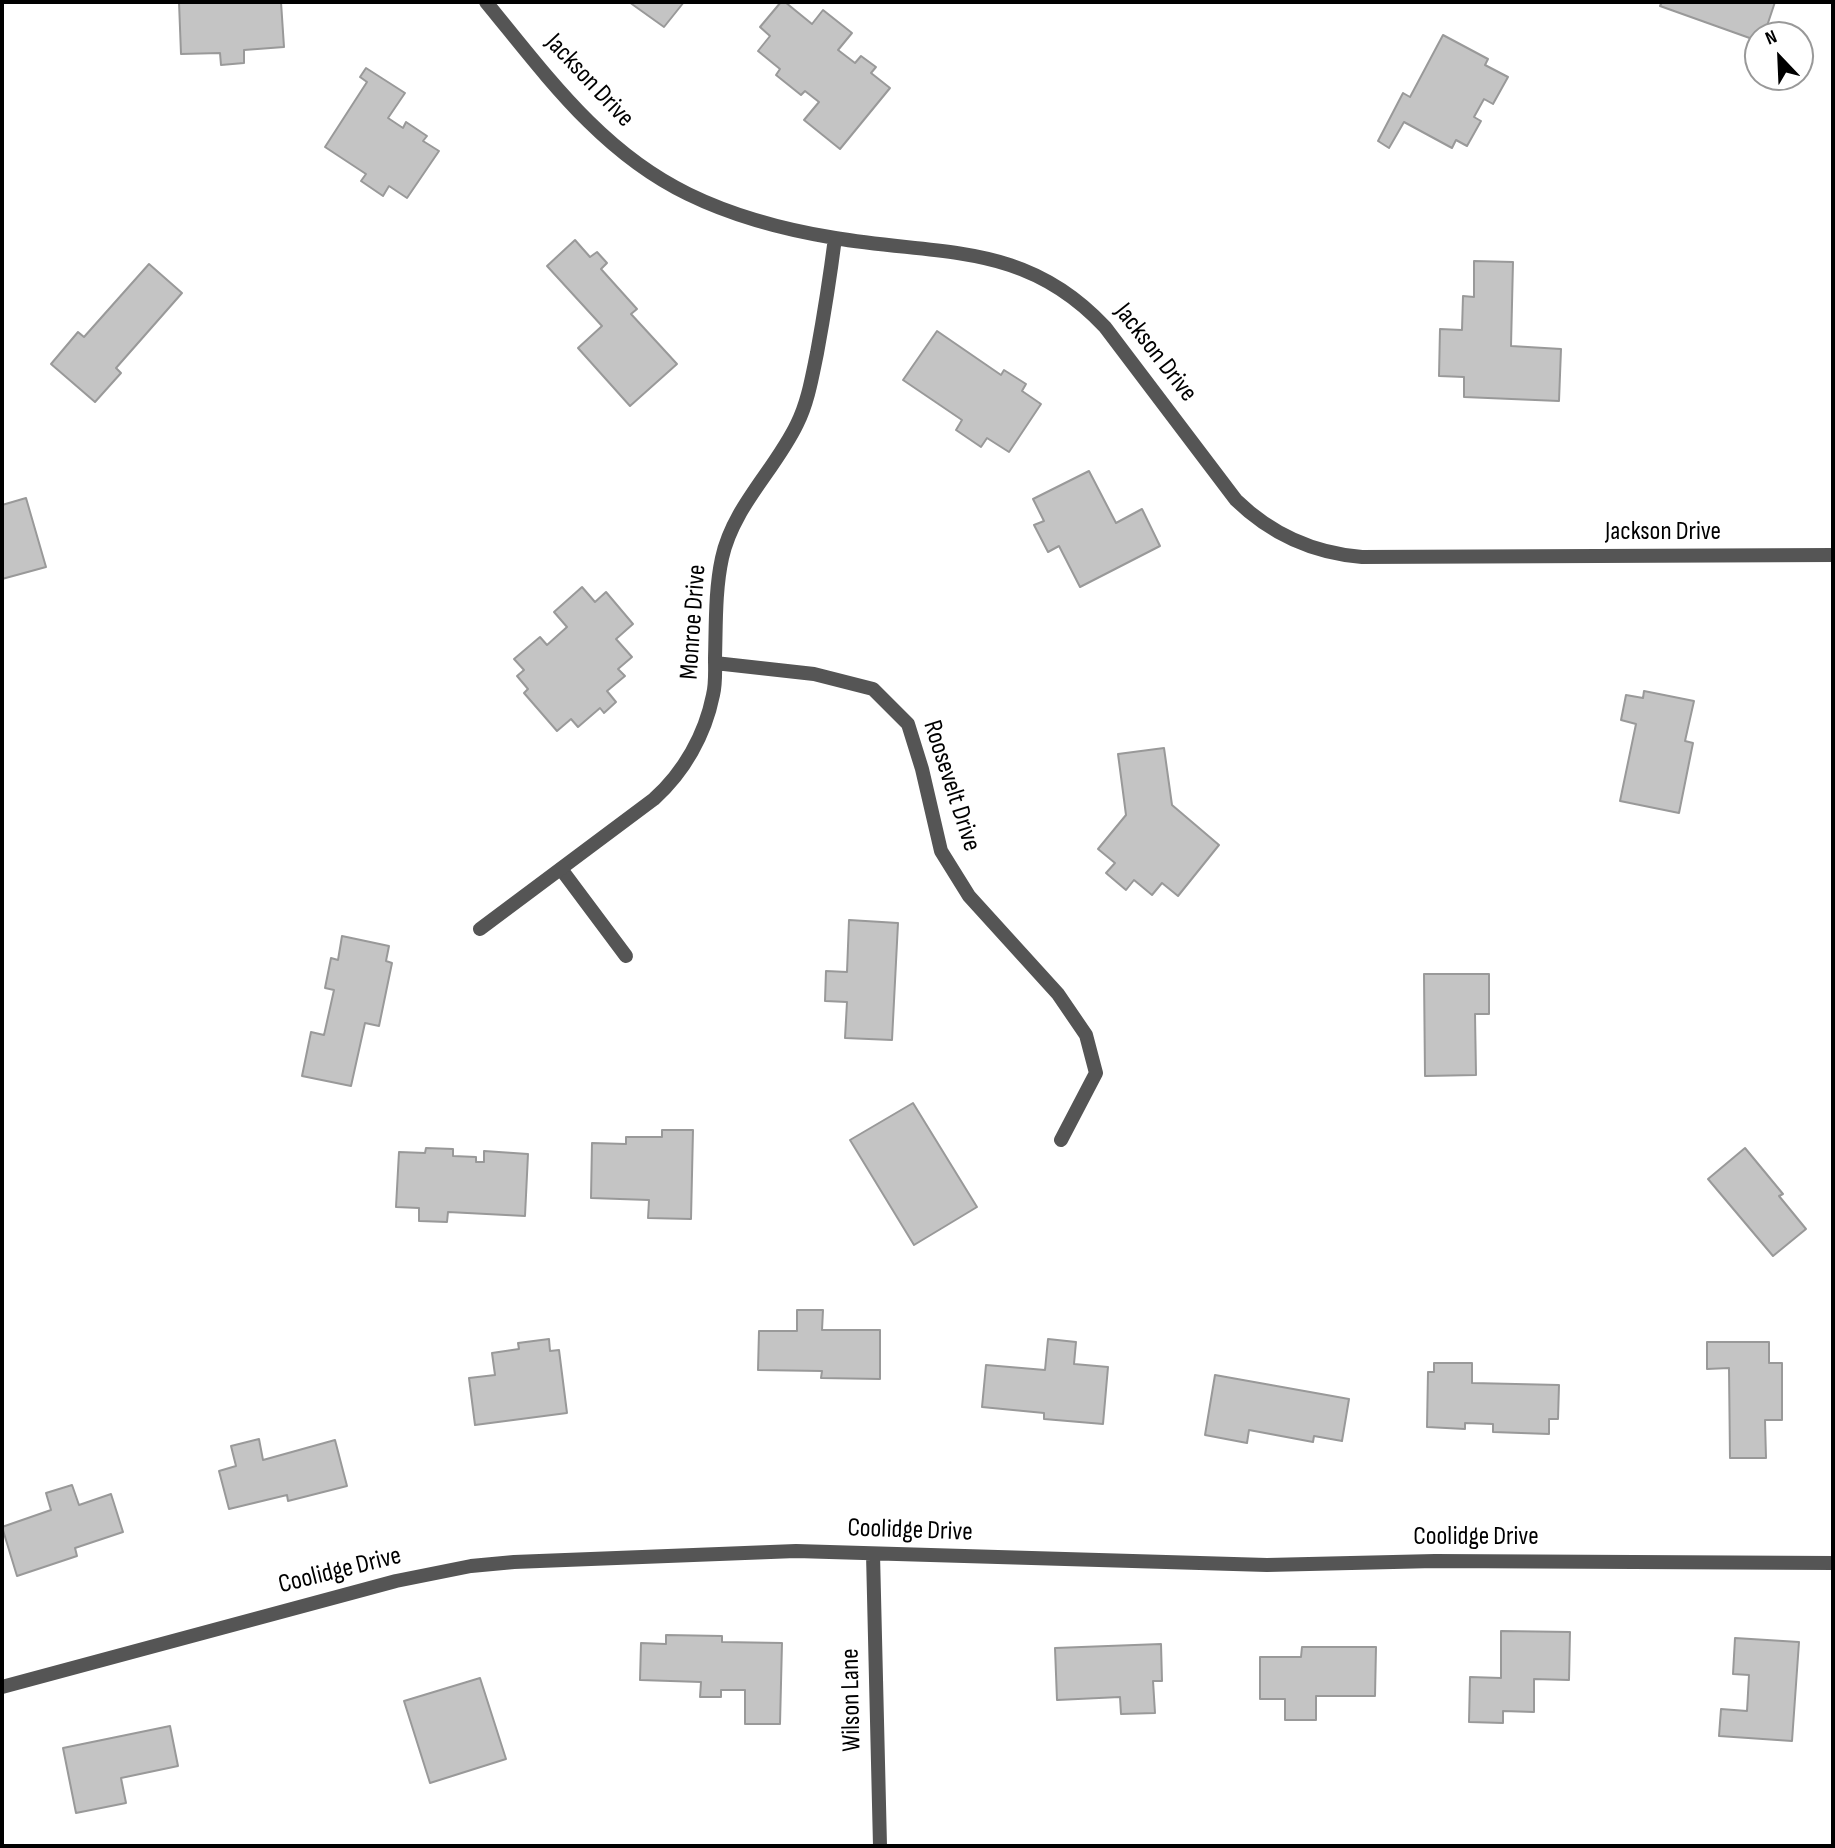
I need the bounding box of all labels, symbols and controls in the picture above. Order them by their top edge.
north arrow [1744,21,1814,91]
text: N [1762,25,1781,51]
street label: Jackson Drive [538,28,640,134]
street label: Jackson Drive [1107,298,1203,408]
street label: Jackson Drive [1605,516,1721,548]
street label: Monroe Drive [674,563,714,681]
street label: Roosevelt Drive [915,717,987,855]
street label: Coolidge Drive [847,1513,973,1549]
street label: Coolidge Drive [1413,1521,1539,1553]
street label: Coolidge Drive [275,1541,405,1601]
street label: Wilson Lane [836,1648,868,1752]

